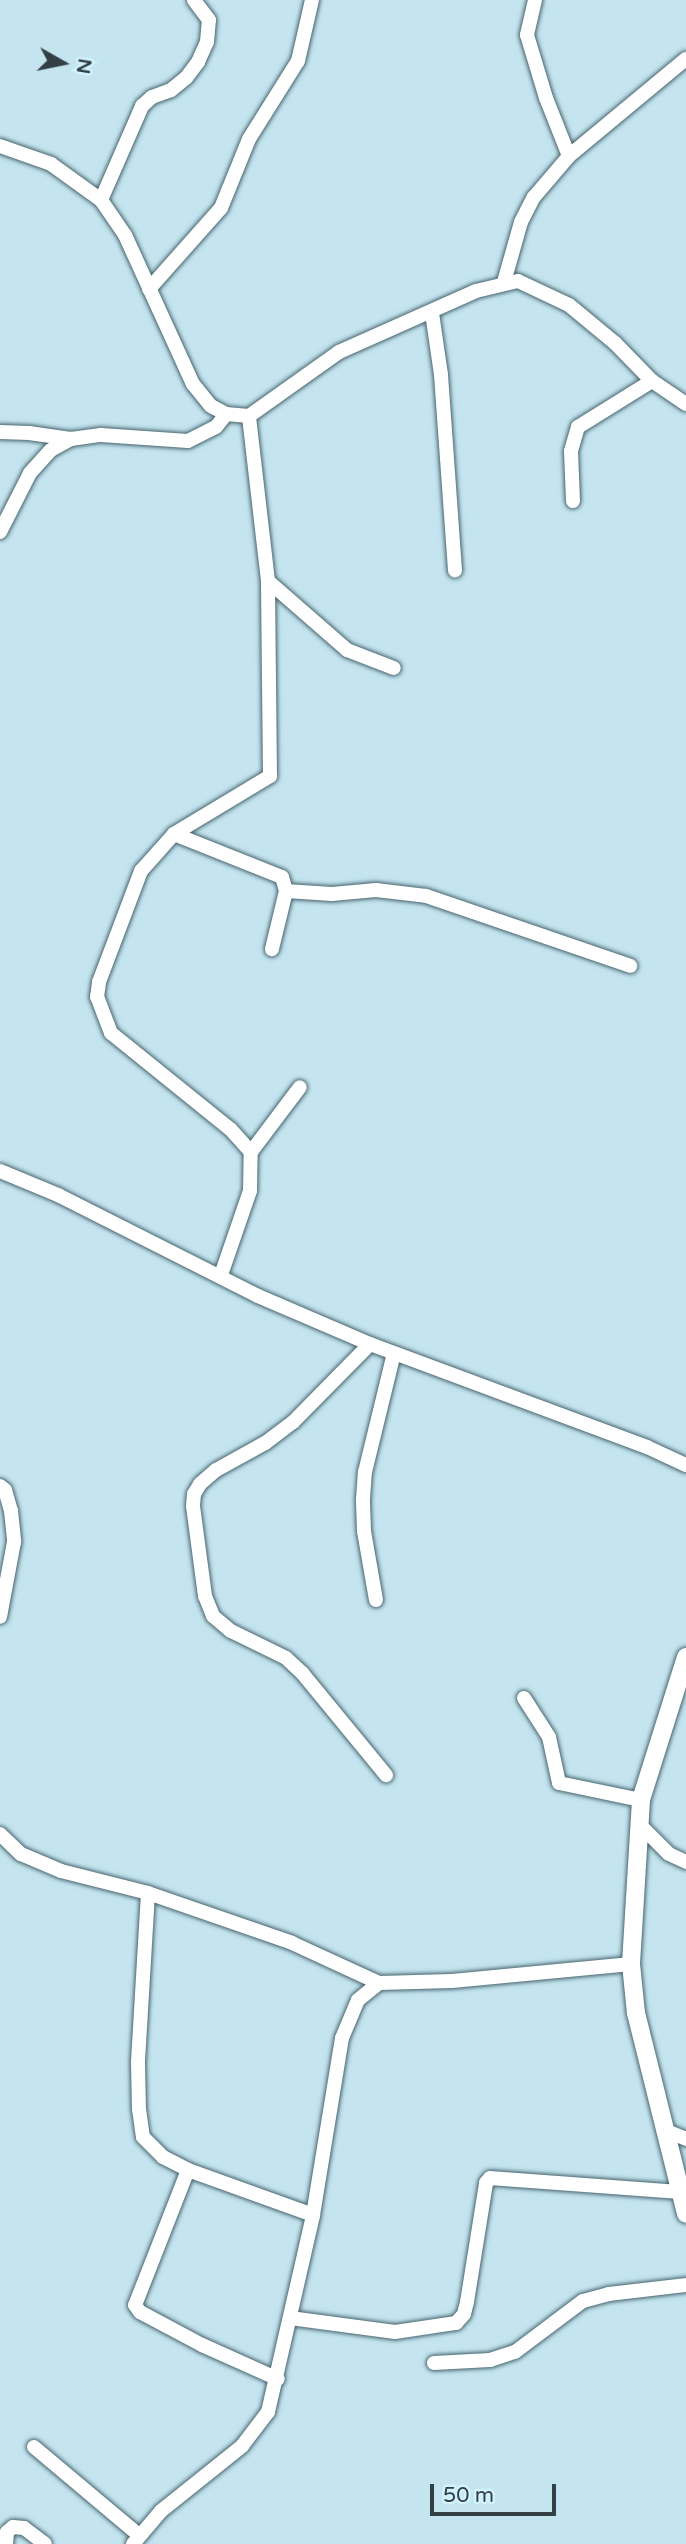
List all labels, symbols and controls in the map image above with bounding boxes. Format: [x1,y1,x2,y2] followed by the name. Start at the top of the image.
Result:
[28,28,98,98] north arrow
[72,57,96,76] text: N
[434,2470,560,2514] scale bar
[443,2483,494,2508] text: 50 m

